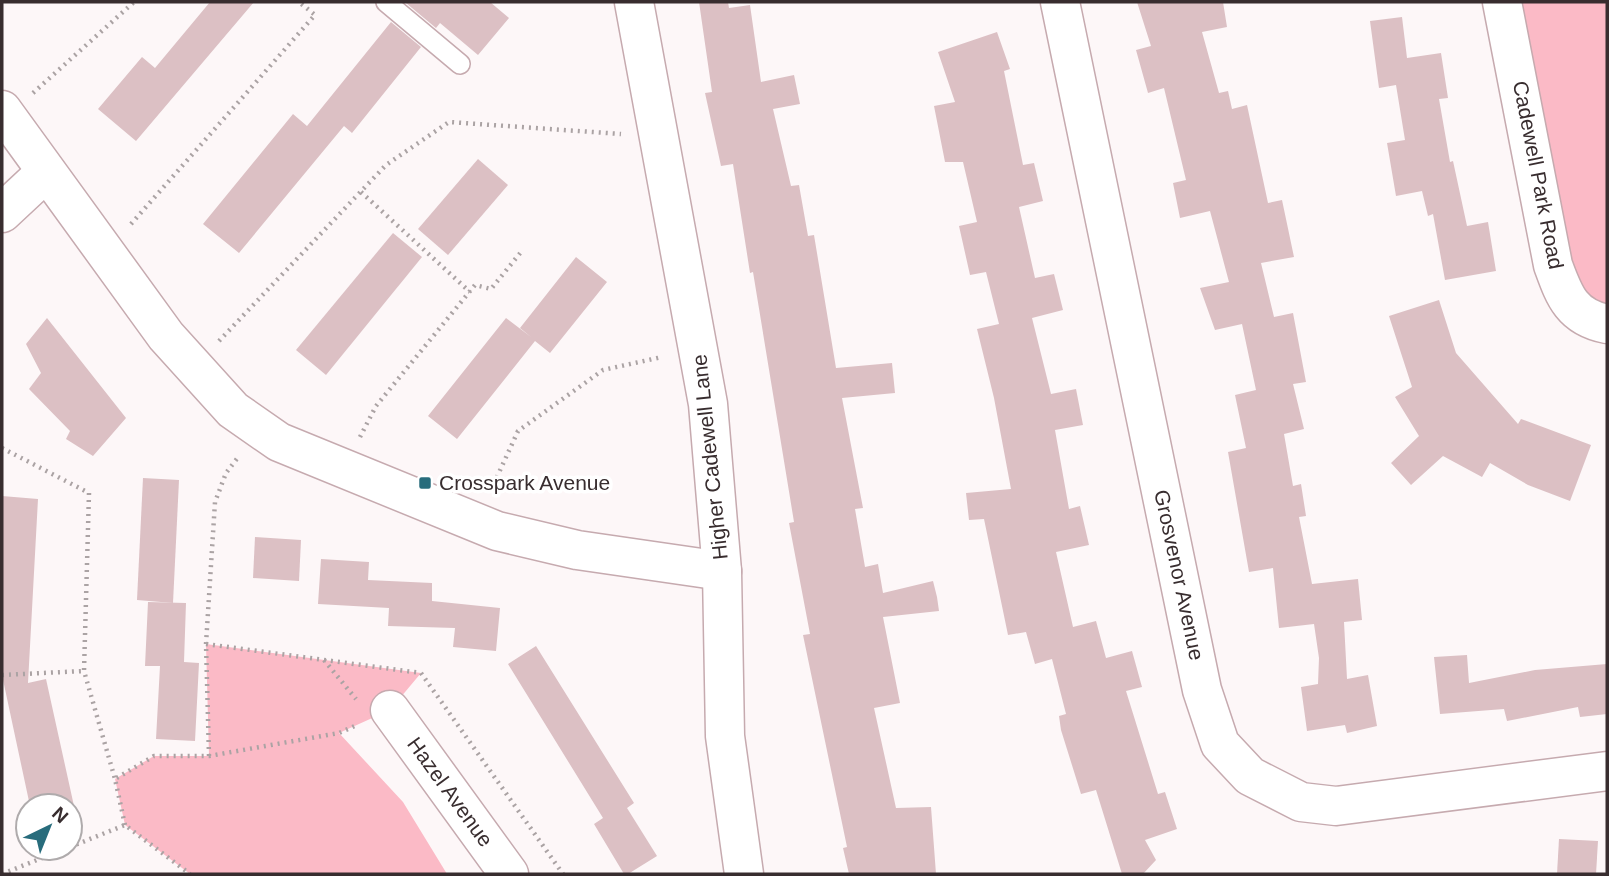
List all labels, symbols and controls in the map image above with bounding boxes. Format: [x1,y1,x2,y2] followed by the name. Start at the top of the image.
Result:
[1509,79,1568,271] street label: Cadewell Park Road
[687,353,732,561] street label: Higher Cadewell Lane
[439,471,610,494] place label: Crosspark Avenue
[417,475,433,491] marker: Crosspark Avenue
[1150,488,1209,662] street label: Grosvenor Avenue
[403,733,498,851] street label: Hazel Avenue
[14,792,84,862] north arrow
[48,803,72,827] text: N

